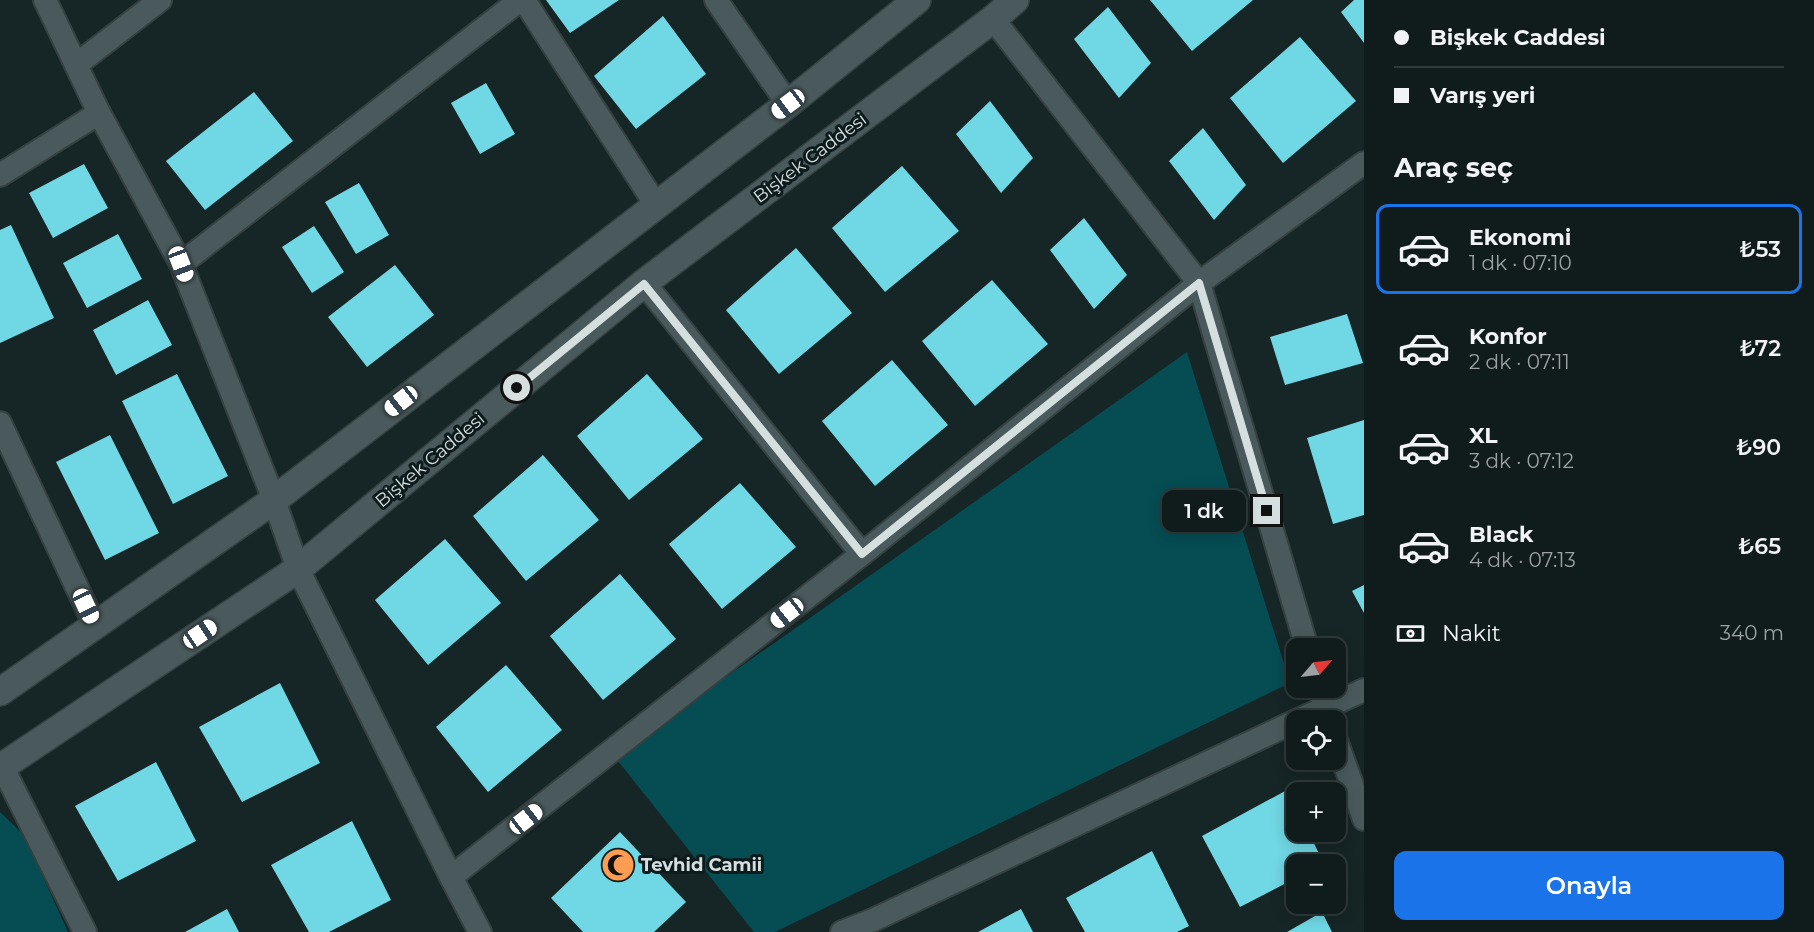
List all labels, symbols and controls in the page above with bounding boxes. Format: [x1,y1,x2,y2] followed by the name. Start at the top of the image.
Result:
[1430,24,1606,51] text: Bişkek Caddesi
[1430,82,1535,109] text: Varış yeri
[768,86,808,122] car
[749,108,871,208] street label: Bişkek Caddesi
[1394,151,1513,184] text: Araç seç
[1397,222,1451,276] icon: car
[1469,224,1571,251] text: Ekonomi
[1739,236,1781,263] text: ₺53
[166,244,196,284] car
[1469,251,1572,275] text: 1 dk · 07:10
[1397,321,1451,375] icon: car
[1469,323,1547,350] text: Konfor
[1740,335,1781,362] text: ₺72
[1469,350,1570,374] text: 2 dk · 07:11
[503,374,530,401] route start
[381,383,421,419] car
[371,408,489,512] street label: Bişkek Caddesi
[1397,420,1451,474] icon: car
[1469,422,1498,449] text: XL
[1736,434,1781,461] text: ₺90
[1469,449,1574,473] text: 3 dk · 07:12
[1162,490,1246,532] callout: 1 dk
[1253,497,1280,524] route end
[1184,499,1224,523] text: 1 dk
[1397,519,1451,573] icon: car
[1469,521,1533,548] text: Black
[1738,533,1781,560] text: ₺65
[1469,548,1576,572] text: 4 dk · 07:13
[70,586,102,626] car
[767,595,807,631] car
[180,616,220,652] car
[1394,617,1427,650] icon: cash
[1442,620,1501,647] text: Nakit
[1720,621,1784,645] text: 340 m
[1286,638,1346,698] north arrow
[1286,638,1346,914] map controls
[1286,710,1346,770] button: locate
[1286,782,1346,842] button: +
[506,801,546,837] car
[600,847,636,883] mosque icon: Tevhid Camii
[1394,851,1784,920] button: Onayla
[641,854,762,876] place label: Tevhid Camii
[1286,854,1346,914] button: −

